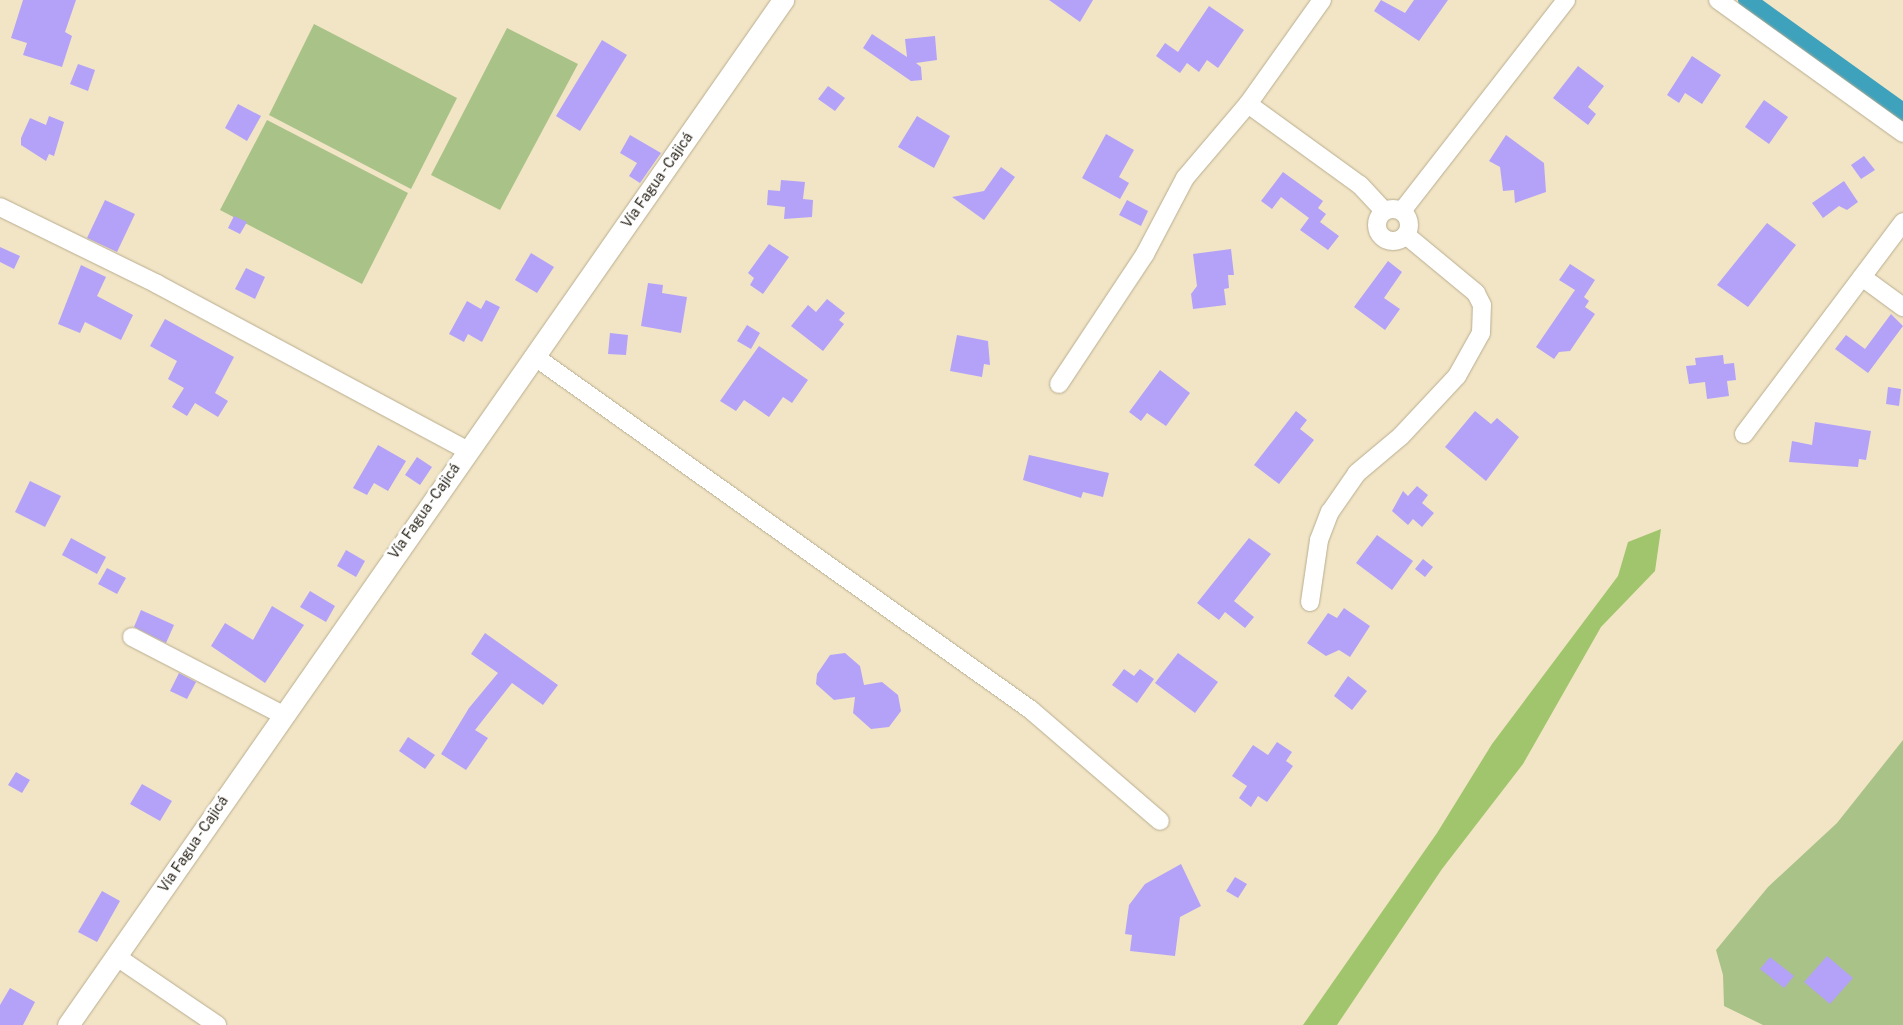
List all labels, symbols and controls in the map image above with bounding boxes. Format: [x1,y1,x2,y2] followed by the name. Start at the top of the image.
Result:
[617,128,697,232] street label: Vía Fagua - Cajicá
[384,459,464,563] street label: Vía Fagua - Cajicá
[154,791,232,897] street label: Vía Fagua - Cajicá

